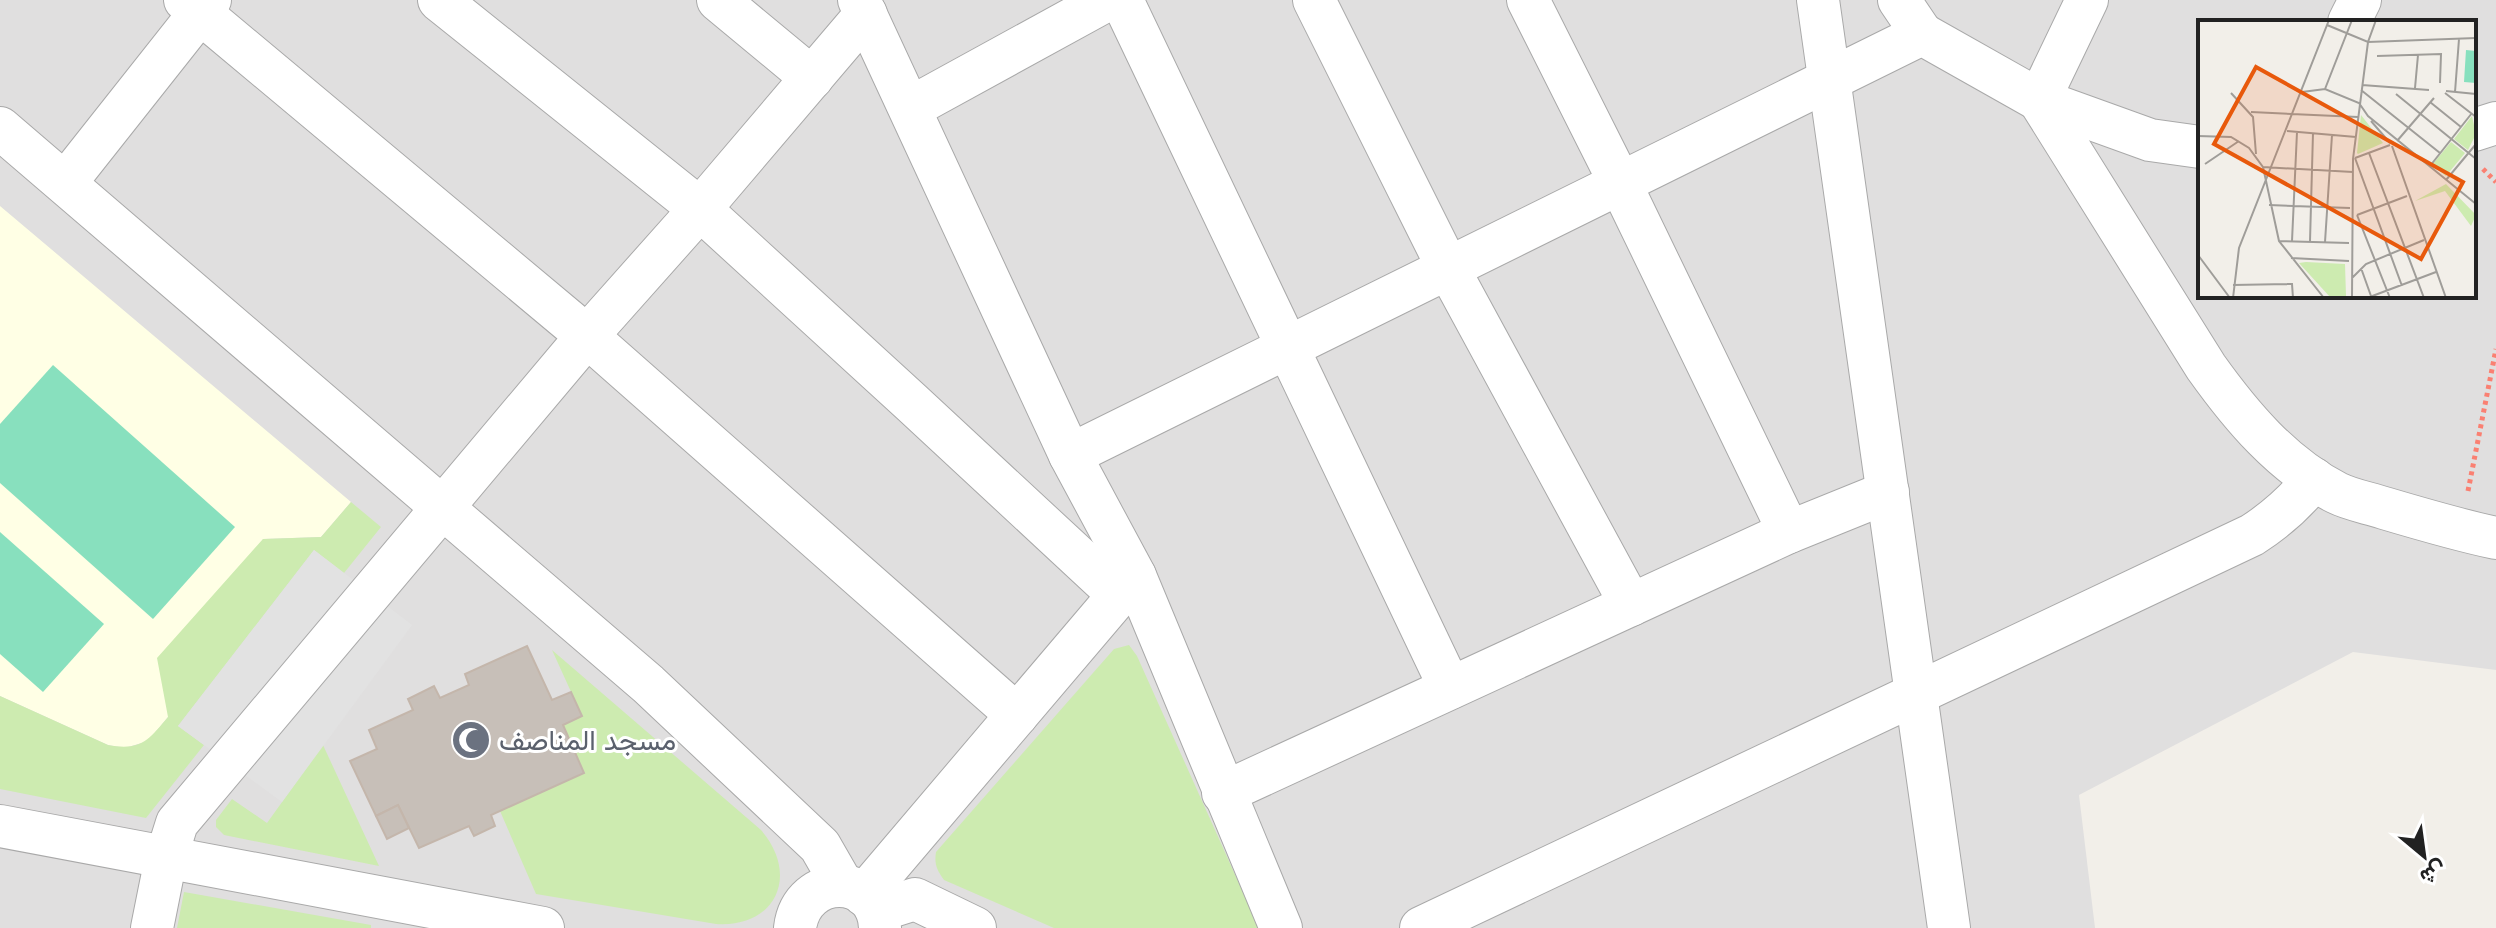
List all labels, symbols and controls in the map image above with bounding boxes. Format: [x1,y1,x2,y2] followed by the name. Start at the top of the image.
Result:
[2198,20,2476,298] inset map
[450,719,492,761] mosque icon: مسجد المناصف
[499,723,676,757] place label: مسجد المناصف
[2384,816,2464,896] north arrow
[2415,855,2452,891] text: ش

